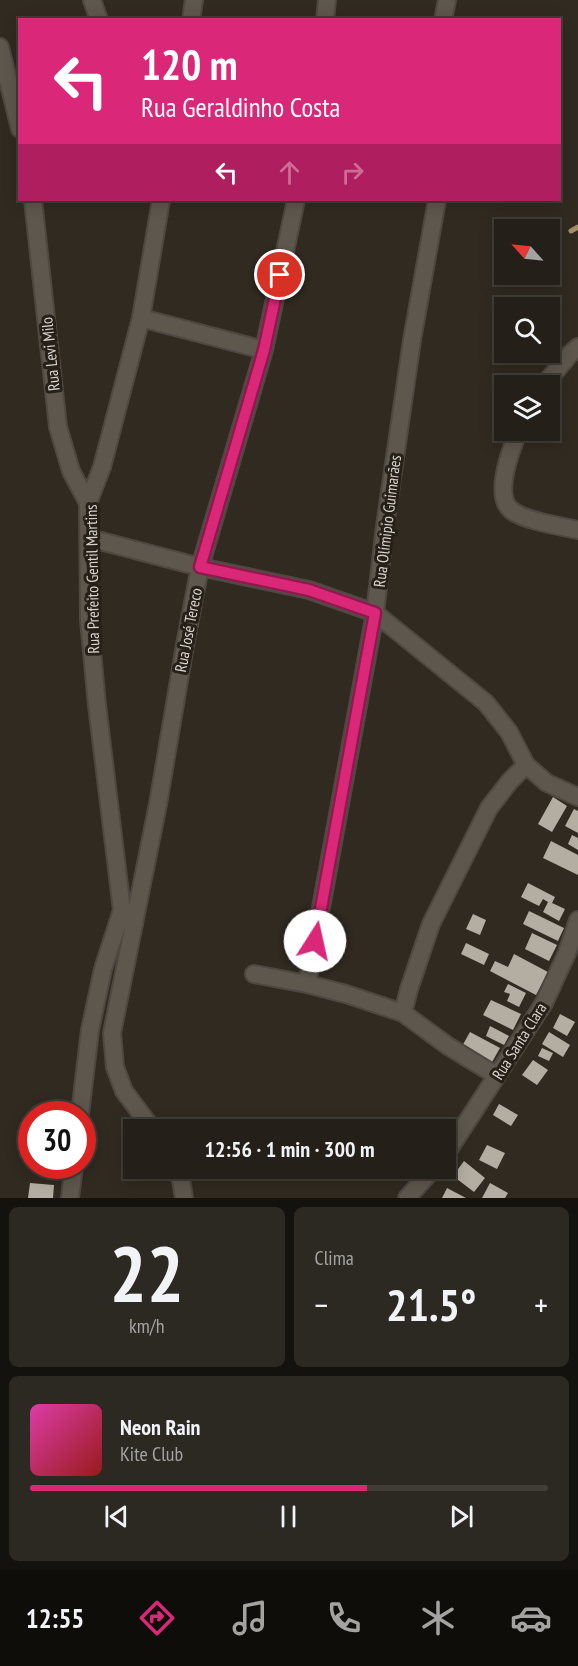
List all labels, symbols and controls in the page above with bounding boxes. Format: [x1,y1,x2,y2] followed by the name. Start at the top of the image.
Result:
[141,37,238,92] text: 120 m
[42,42,120,120] icon: left
[141,90,340,124] text: Rua Geraldinho Costa
[210,156,243,189] icon: left
[273,156,306,189] icon: ahead
[336,156,369,189] icon: right
[494,219,560,285] north arrow
[494,219,560,441] map controls
[254,249,305,300] pin
[263,258,296,291] icon: arrive
[494,297,560,363] button: search
[36,316,64,392] street label: Rua Levi Milo
[494,375,560,441] button: layers
[369,454,405,588] street label: Rua Olímipio Guimarães
[81,504,103,654] street label: Rua Prefeito Gentil Martins
[170,586,206,674] street label: Rua José Tereco
[283,909,347,973] position arrow
[487,999,551,1083] street label: Rua Santa Clara
[18,1101,96,1179] speed limit sign: 30
[204,1135,375,1163] text: 12:56 · 1 min · 300 m
[109,1223,184,1324] text: 22
[315,1245,354,1271] text: Clima
[386,1275,476,1333] text: 21.5°
[315,1283,328,1326] text: −
[534,1283,548,1326] text: +
[129,1313,164,1339] text: km/h
[120,1413,200,1441] text: Neon Rain
[120,1441,183,1467] text: Kite Club
[100,1500,133,1533] icon: previous
[272,1500,305,1533] icon: pause
[445,1500,478,1533] icon: next
[136,1597,178,1639] icon: directions
[229,1597,271,1639] icon: music
[323,1597,365,1639] icon: phone
[417,1597,459,1639] icon: climate
[510,1597,552,1639] icon: car
[26,1601,84,1635] text: 12:55

